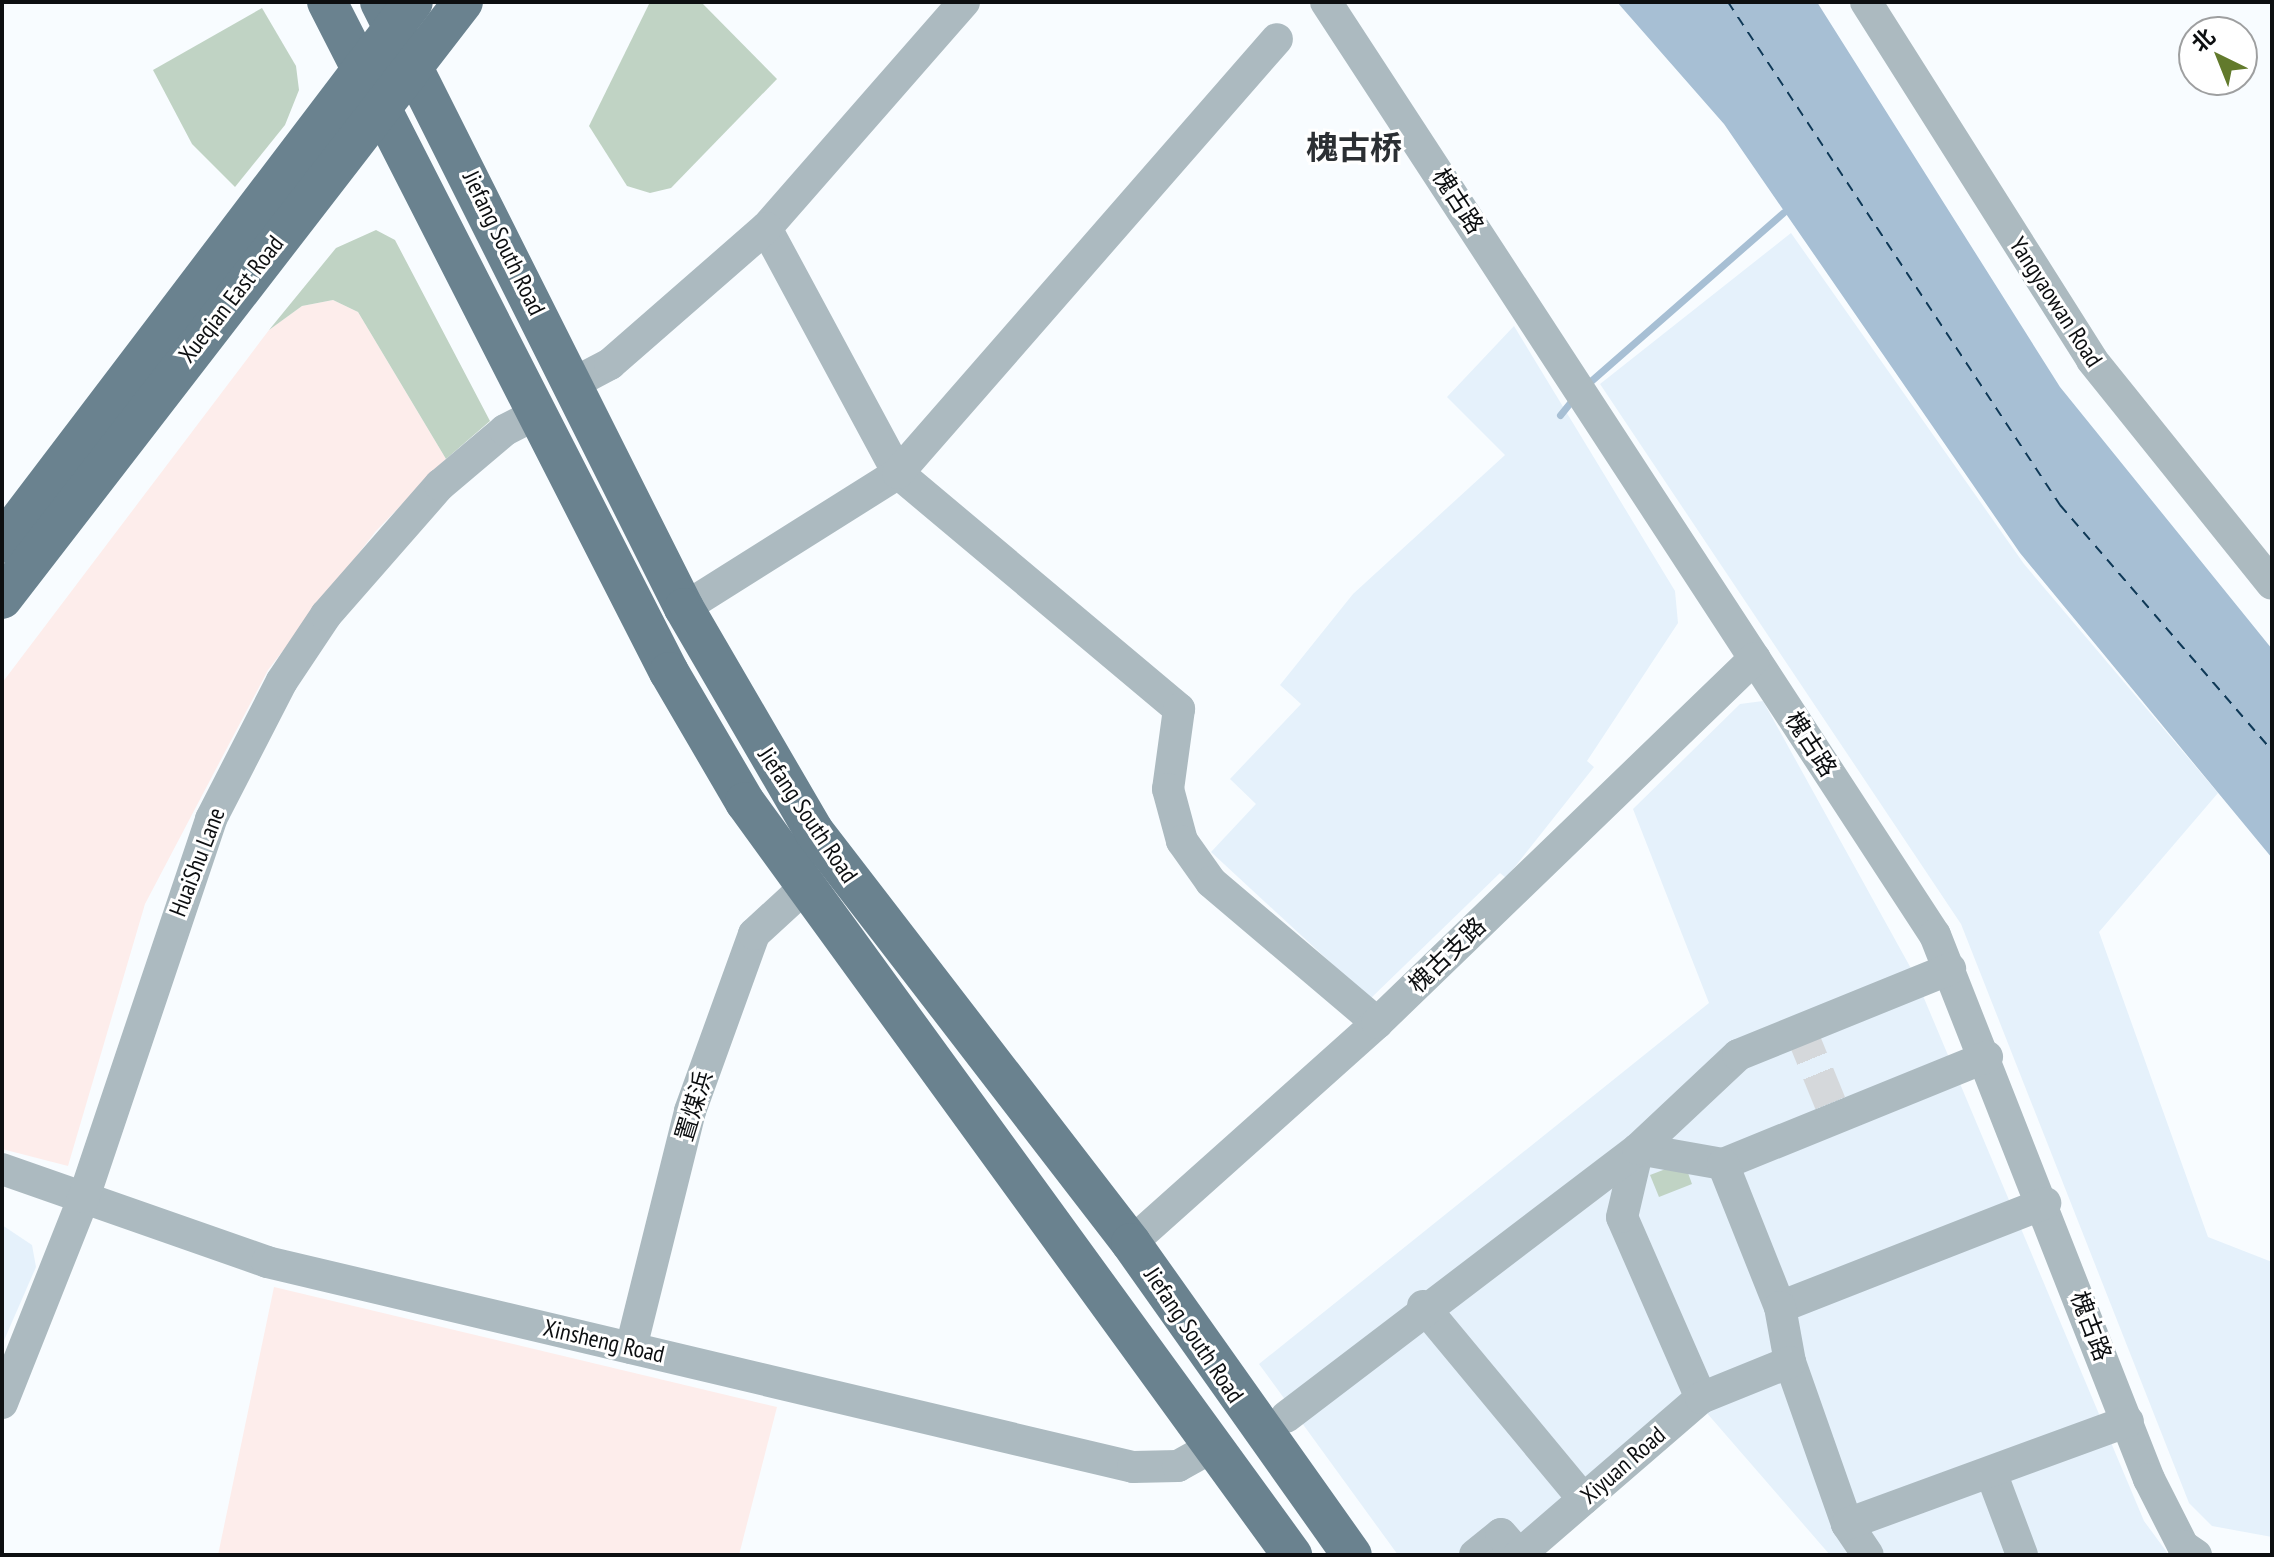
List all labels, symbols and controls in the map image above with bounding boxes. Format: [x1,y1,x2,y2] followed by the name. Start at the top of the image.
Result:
[2178,16,2258,96] north arrow
[2185,22,2221,58] text: 北
[1306,128,1402,166] district label: 槐古桥
[1426,163,1490,239] street label: 槐古路
[457,166,551,320] street label: Jiefang South Road
[173,230,289,368] street label: Xueqian East Road
[2003,232,2109,372] street label: Yangyaowan Road
[1779,706,1843,782] street label: 槐古路
[752,742,864,888] street label: Jiefang South Road
[163,804,231,920] street label: HuaiShu Lane
[1402,911,1492,999] street label: 槐古支路
[670,1067,718,1145] street label: 置煤浜
[1138,1262,1250,1408] street label: Jiefang South Road
[2065,1287,2117,1365] street label: 槐古路
[541,1313,667,1369] street label: Xinsheng Road
[1575,1420,1671,1510] street label: Xiyuan Road

